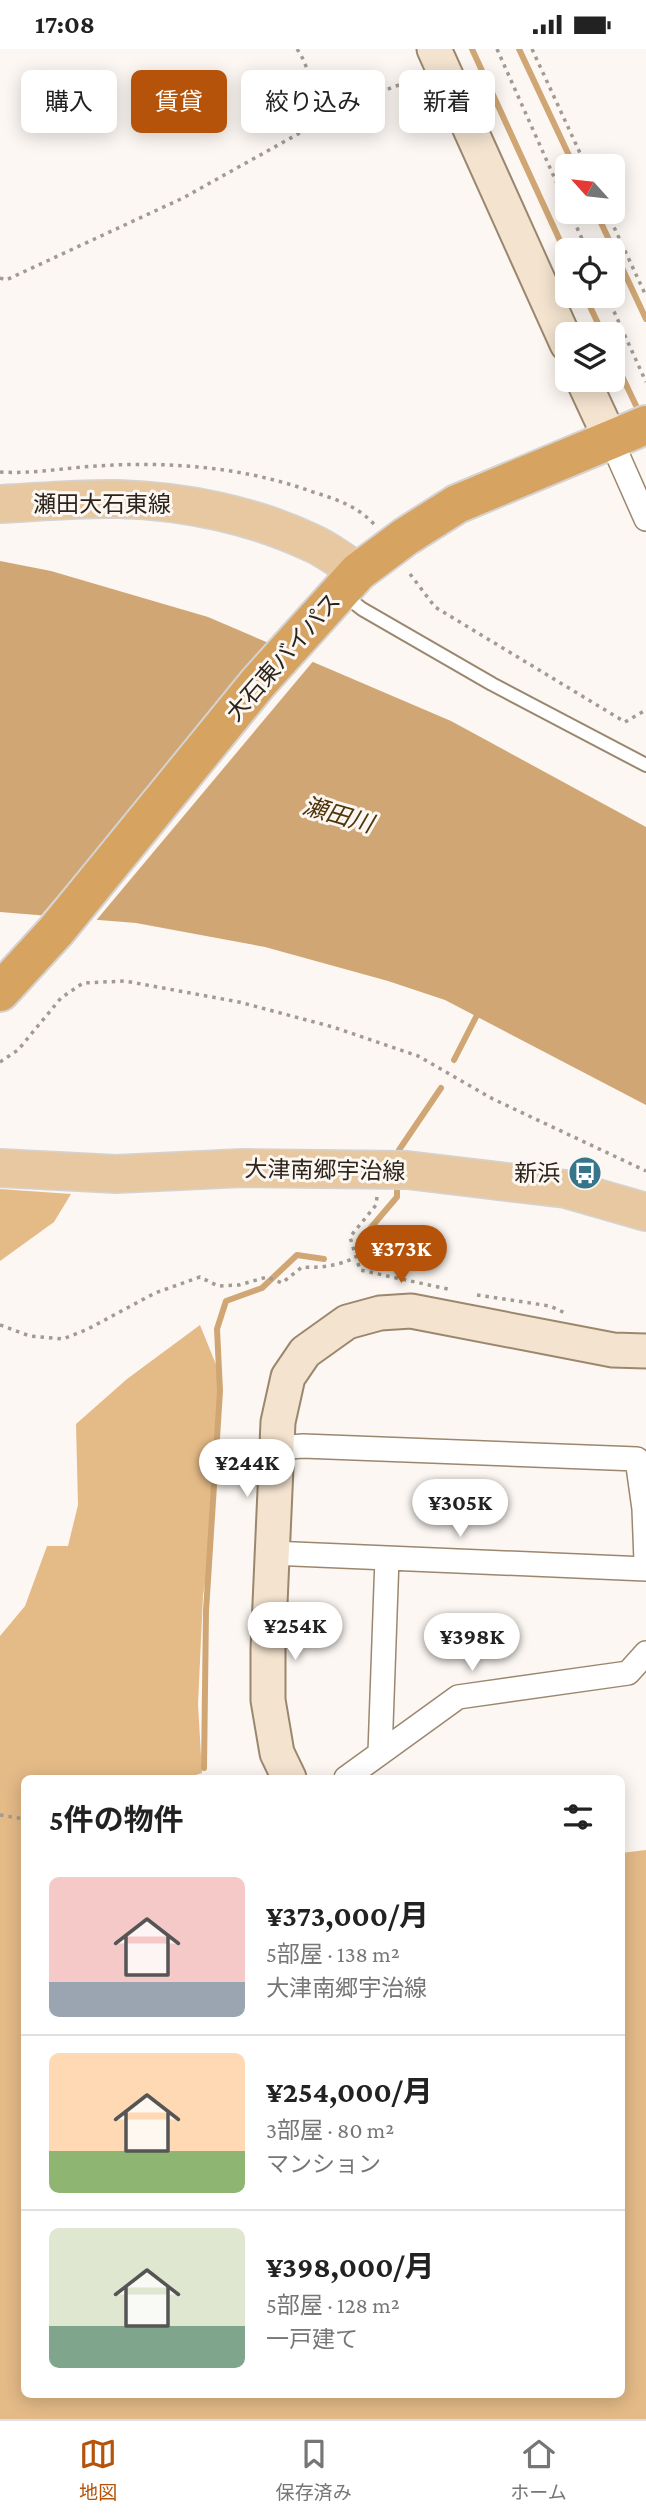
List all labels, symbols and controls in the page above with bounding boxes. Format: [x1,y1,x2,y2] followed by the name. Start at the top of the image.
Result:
[35,10,95,39] text: 17:08
[21,70,117,133] chip: 購入
[131,70,227,133] chip: 賃貸
[241,70,385,133] chip: 絞り込み
[399,70,495,133] chip: 新着
[555,154,625,224] north arrow
[555,154,625,392] map controls
[555,238,625,308] button: locate
[555,322,625,392] button: layers
[33,491,171,517] street label: 瀬田大石東線
[221,588,345,726] street label: 大石東バイパス
[300,792,379,838] water label: 瀬田川
[566,1154,604,1192] bus stop icon: 新浜
[244,1156,406,1184] street label: 大津南郷宇治線
[514,1160,560,1186] place label: 新浜
[352,1225,450,1285] pin: ¥373K
[371,1235,431,1261] text: ¥373K
[198,1439,296,1499] pin: ¥244K
[215,1449,279,1475] text: ¥244K
[411,1479,509,1539] pin: ¥305K
[428,1489,492,1515] text: ¥305K
[246,1603,344,1662] pin: ¥254K
[264,1612,326,1638] text: ¥254K
[423,1613,521,1673] pin: ¥398K
[440,1623,504,1649] text: ¥398K
[559,1798,597,1836] icon: filters
[49,1803,184,1836] text: 5件の物件
[266,1899,429,1932] text: ¥373,000/月
[105,1905,189,1989] icon: home
[266,1941,400,1967] text: 5部屋 · 138 m²
[266,1975,427,2001] text: 大津南郷宇治線
[266,2075,433,2108] text: ¥254,000/月
[105,2081,189,2165] icon: home
[266,2117,394,2143] text: 3部屋 · 80 m²
[266,2151,381,2177] text: マンション
[266,2250,434,2283] text: ¥398,000/月
[105,2256,189,2340] icon: home
[266,2292,400,2318] text: 5部屋 · 128 m²
[266,2326,358,2352] text: 一戸建て
[79,2435,117,2504] tab: 地図
[276,2435,352,2504] tab: 保存済み
[510,2435,567,2504] tab: ホーム

